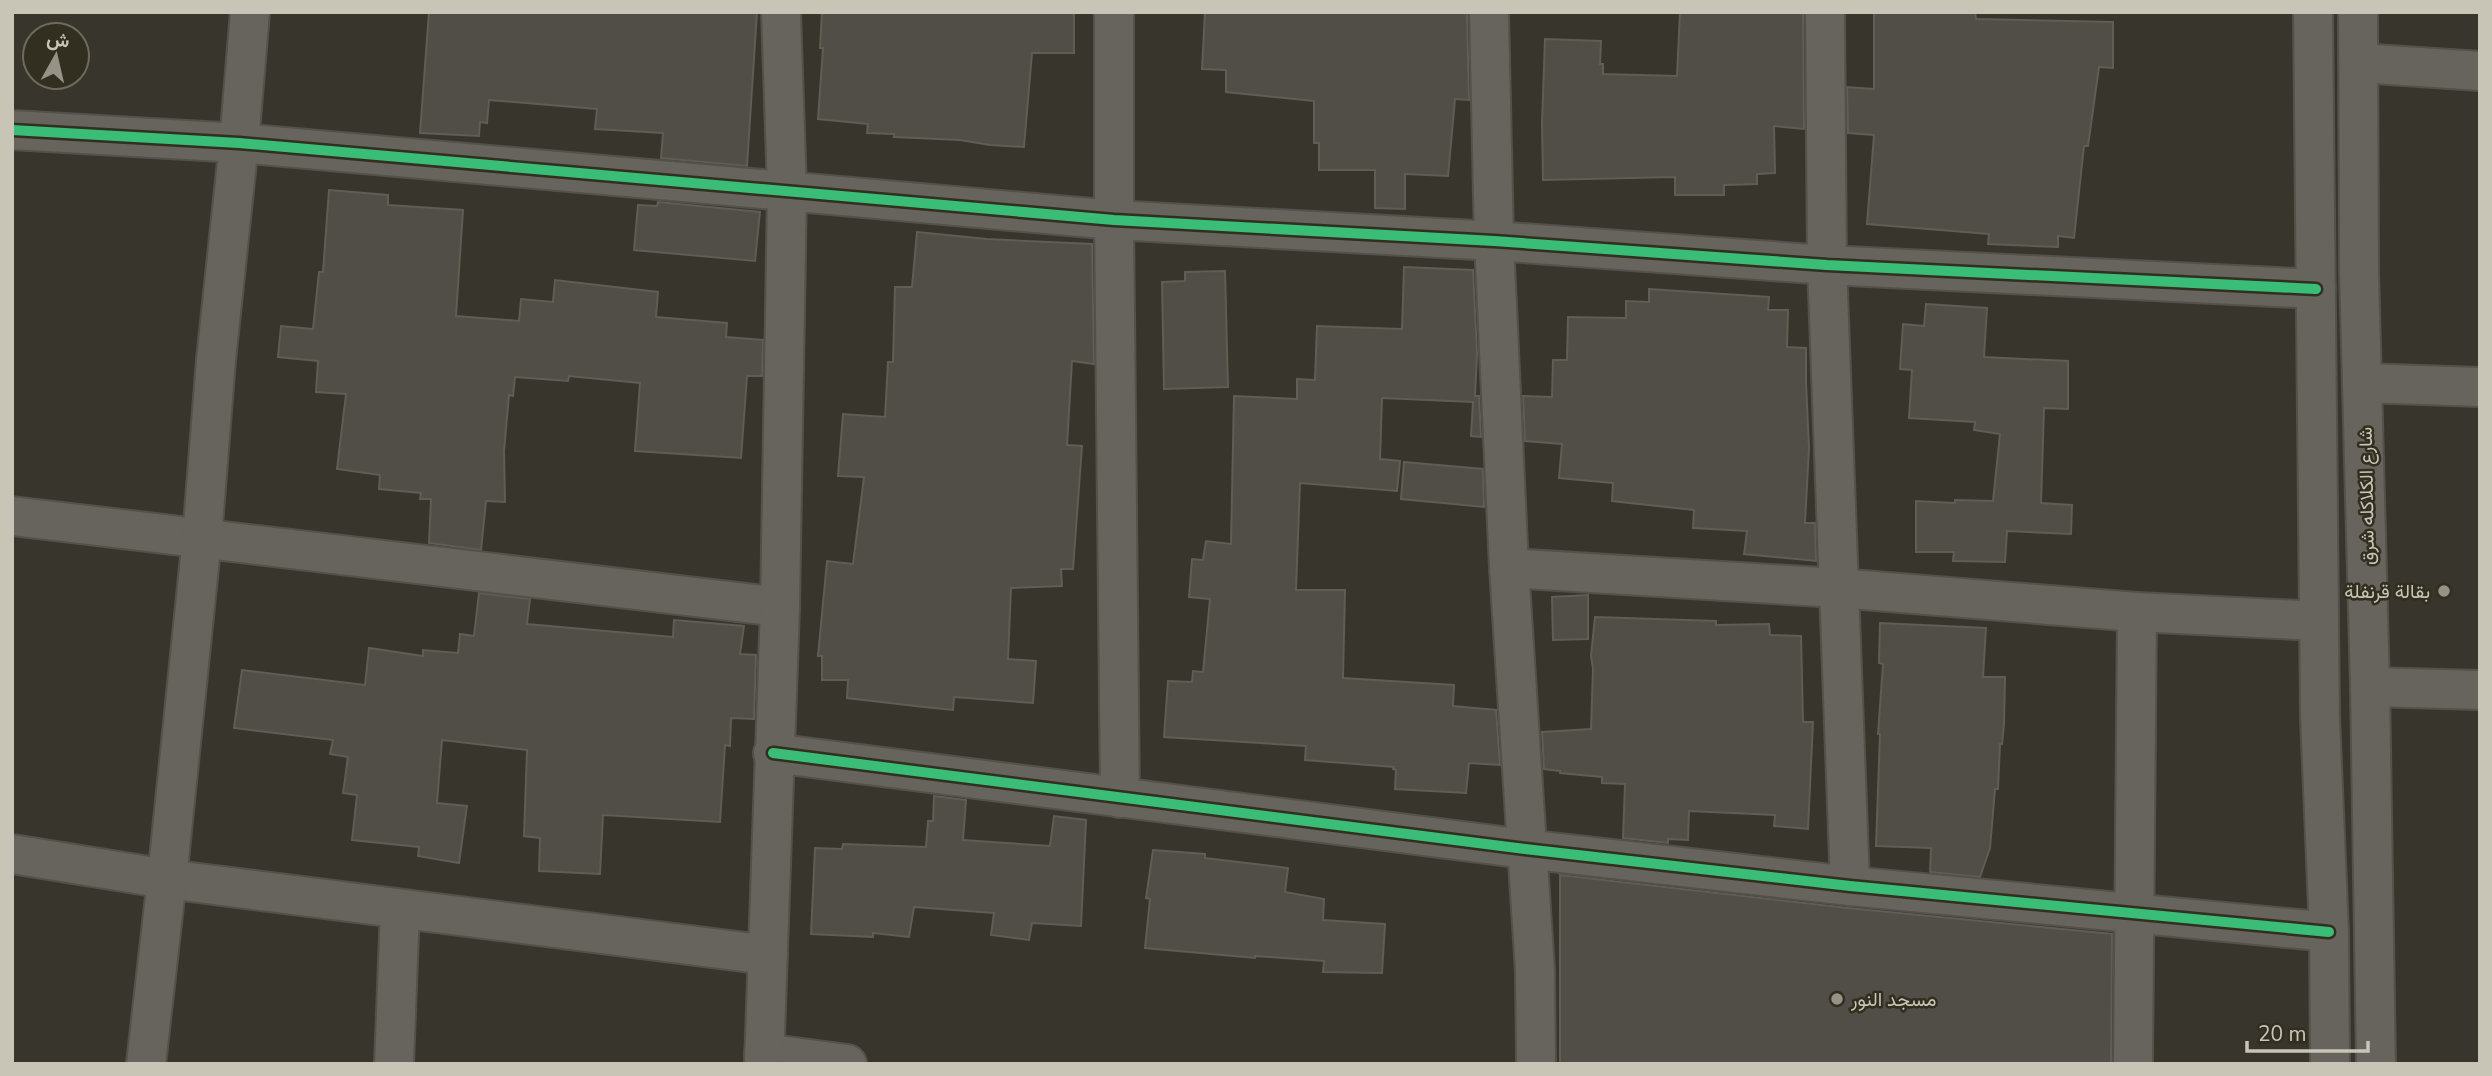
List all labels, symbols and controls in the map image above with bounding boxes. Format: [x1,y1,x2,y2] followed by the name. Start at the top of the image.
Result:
[21,21,91,91] north arrow
[45,26,72,55] text: ش
[2353,427,2381,565] street label: شارع الكلاكله شرق
[2344,579,2430,605] place label: بقالة قرنفلة
[2436,583,2452,599] marker: بقالة قرنفلة
[1850,987,1936,1013] place label: مسجد النور
[1829,991,1845,1007] marker: مسجد النور
[2247,1010,2368,1054] scale bar
[2258,1020,2307,1048] text: 20 m

